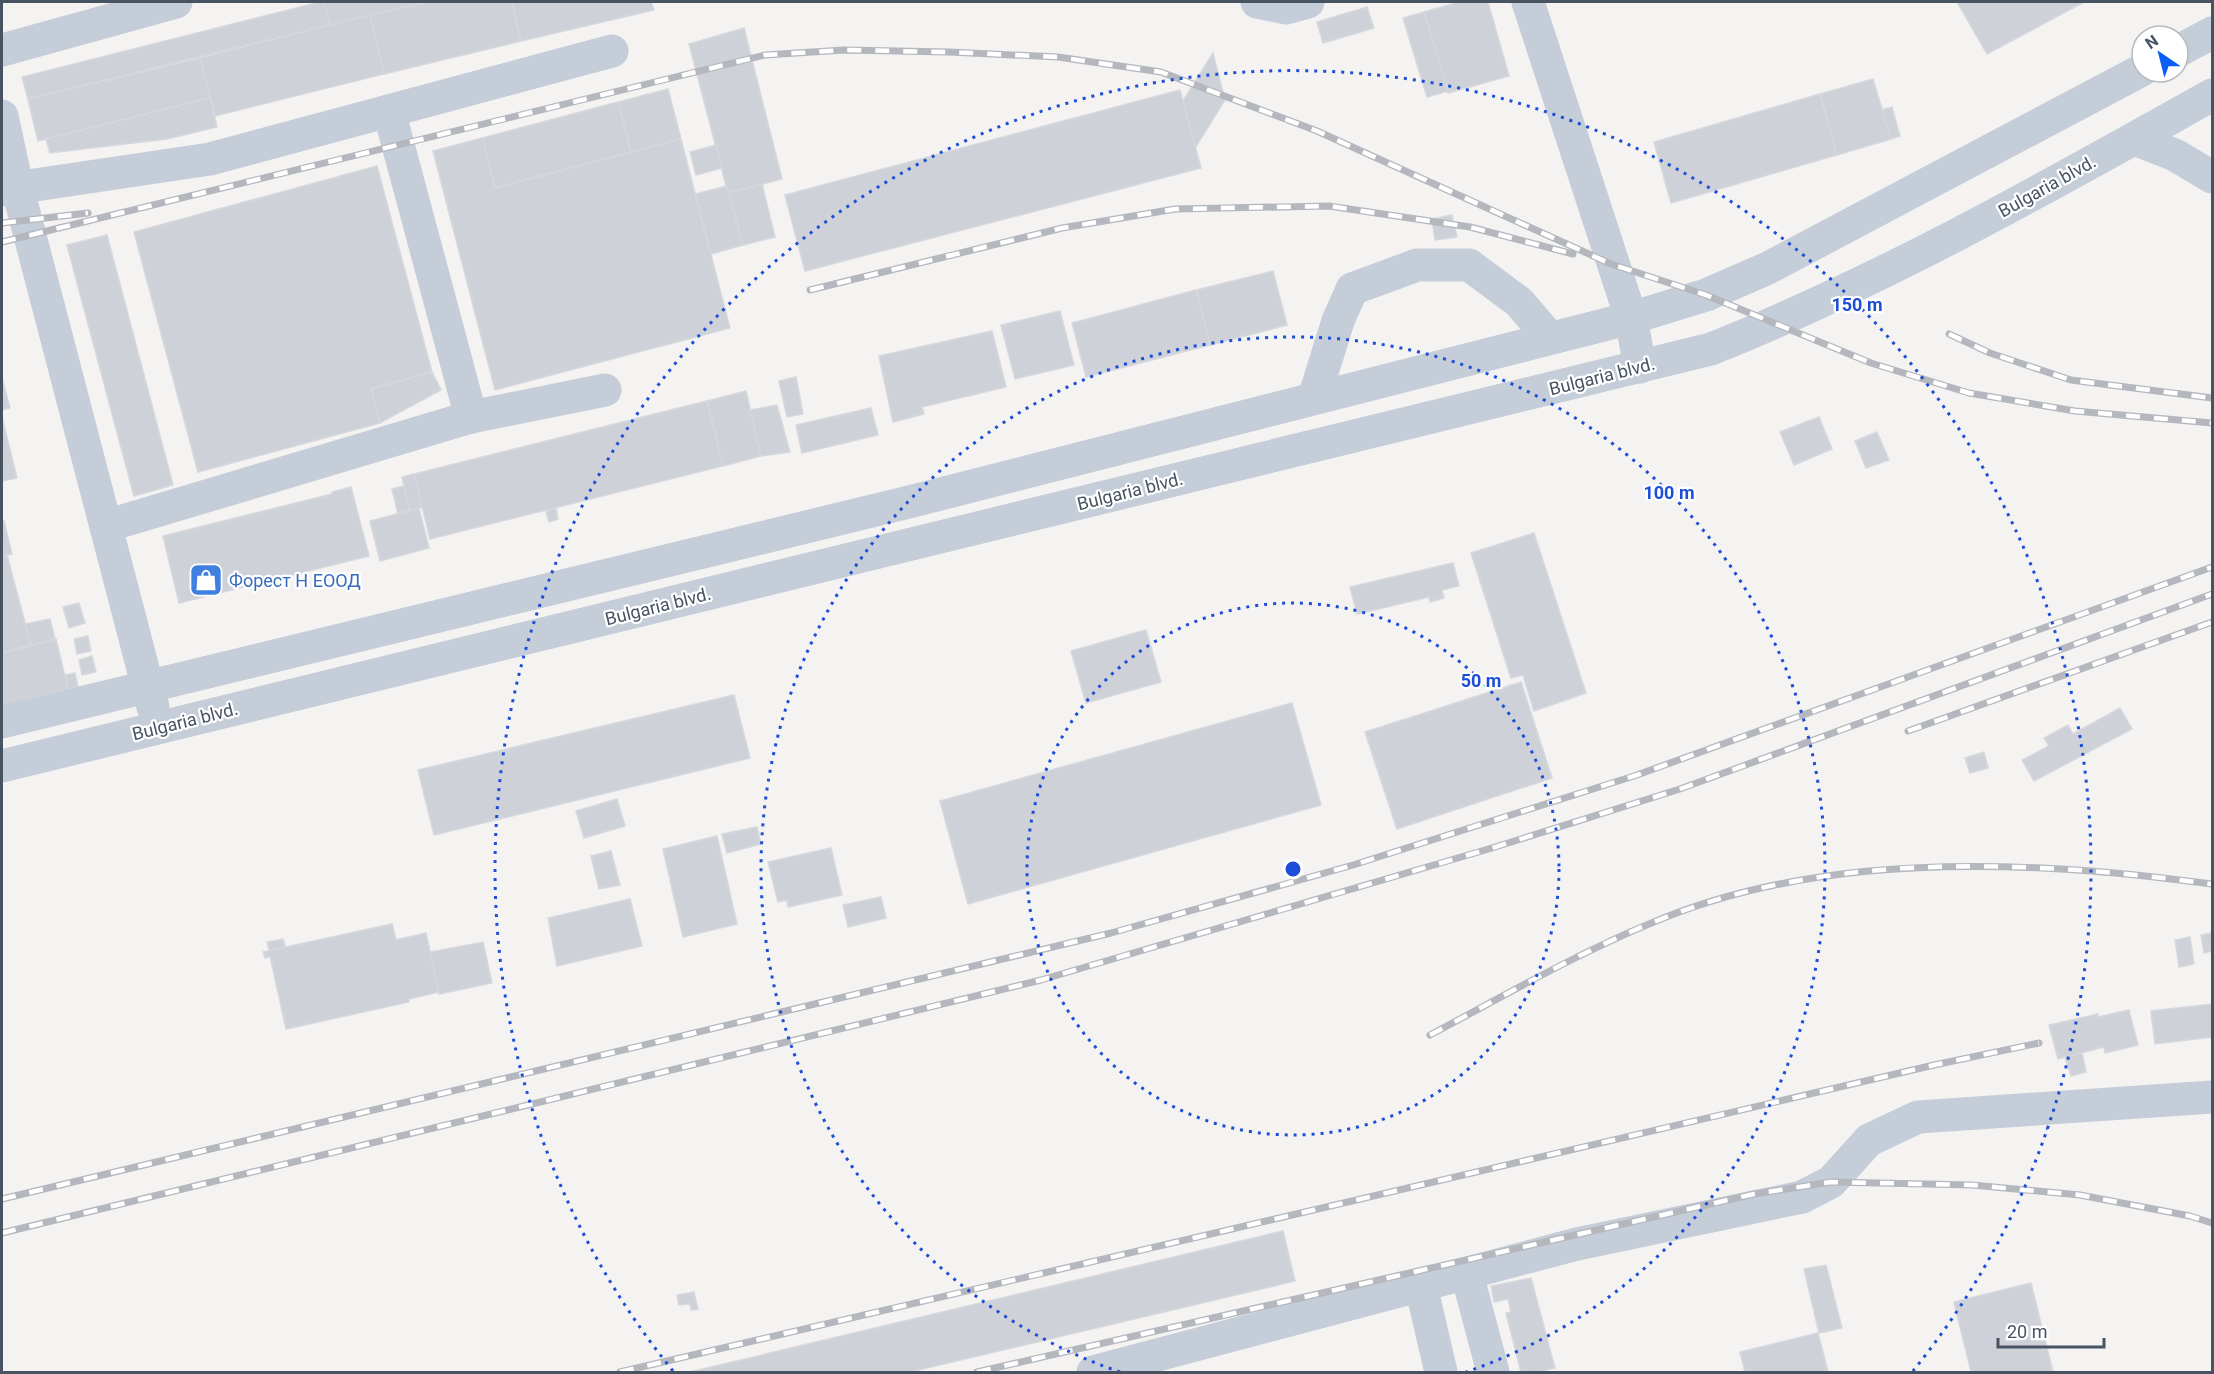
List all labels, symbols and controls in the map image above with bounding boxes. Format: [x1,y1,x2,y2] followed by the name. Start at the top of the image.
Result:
[2130,24,2190,84] north arrow
[2142,31,2162,53] text: N
[1995,151,2099,221] street label: Bulgaria blvd.
[1831,294,1883,315] text: 150 m
[1547,353,1657,399] street label: Bulgaria blvd.
[1075,468,1185,514] street label: Bulgaria blvd.
[1643,482,1695,503] text: 100 m
[188,562,224,598] shop icon: Форест Н ЕООД
[229,570,361,591] place label: Форест Н ЕООД
[603,583,713,629] street label: Bulgaria blvd.
[1461,670,1501,691] text: 50 m
[130,698,240,744] street label: Bulgaria blvd.
[1283,859,1303,879] centre of rings
[1998,1311,2104,1349] scale bar
[2007,1321,2047,1342] text: 20 m

